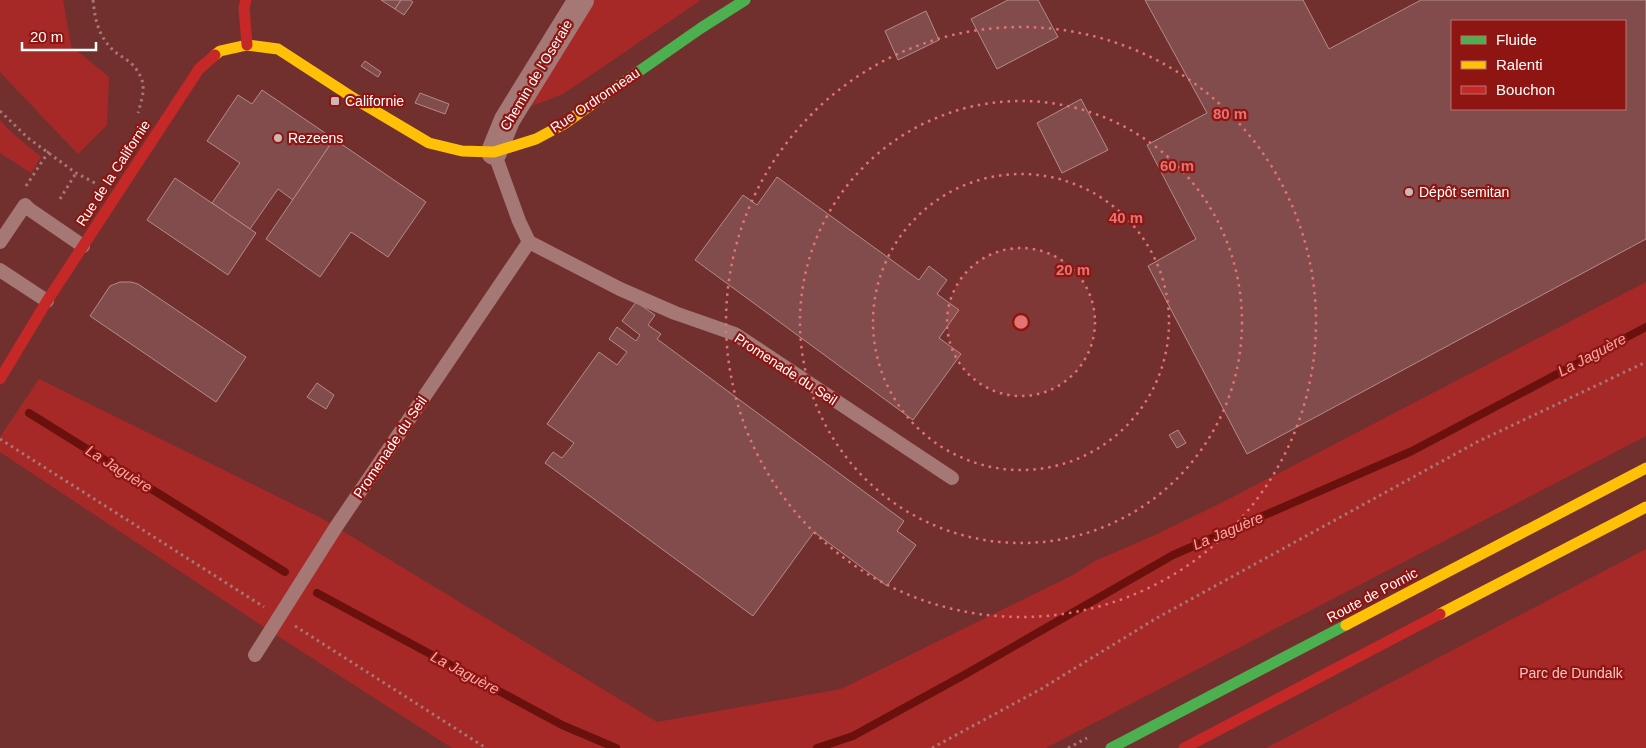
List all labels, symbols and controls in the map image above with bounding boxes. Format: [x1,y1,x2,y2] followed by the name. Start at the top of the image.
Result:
[497,17,576,133] street label: Chemin de l'Oseraie
[22,20,96,52] scale bar
[1451,20,1626,110] legend
[30,28,63,45] text: 20 m
[1496,31,1537,48] text: Fluide
[1496,56,1543,73] text: Ralenti
[547,64,643,136] street label: Rue Ordronneau
[1496,81,1555,98] text: Bouchon
[345,93,404,109] place label: Californie
[329,95,341,107] marker: Californie
[1213,105,1247,122] text: 80 m
[73,117,153,229] street label: Rue de la Californie
[288,130,343,146] place label: Rezeens
[272,132,284,144] marker: Rezeens
[1160,157,1194,174] text: 60 m
[1419,184,1509,200] place label: Dépôt semitan
[1403,186,1415,198] marker: Dépôt semitan
[1109,209,1143,226] text: 40 m
[1056,261,1090,278] text: 20 m
[1012,313,1030,331] centre of rings
[1555,329,1629,380] water label: La Jaguère
[732,330,840,408] street label: Promenade du Seil
[350,393,430,501] street label: Promenade du Seil
[83,441,156,496] water label: La Jaguère
[1190,508,1266,553] water label: La Jaguère
[1324,564,1420,626] street label: Route de Pornic
[428,647,502,698] water label: La Jaguère
[1519,665,1624,681] park label: Parc de Dundalk

